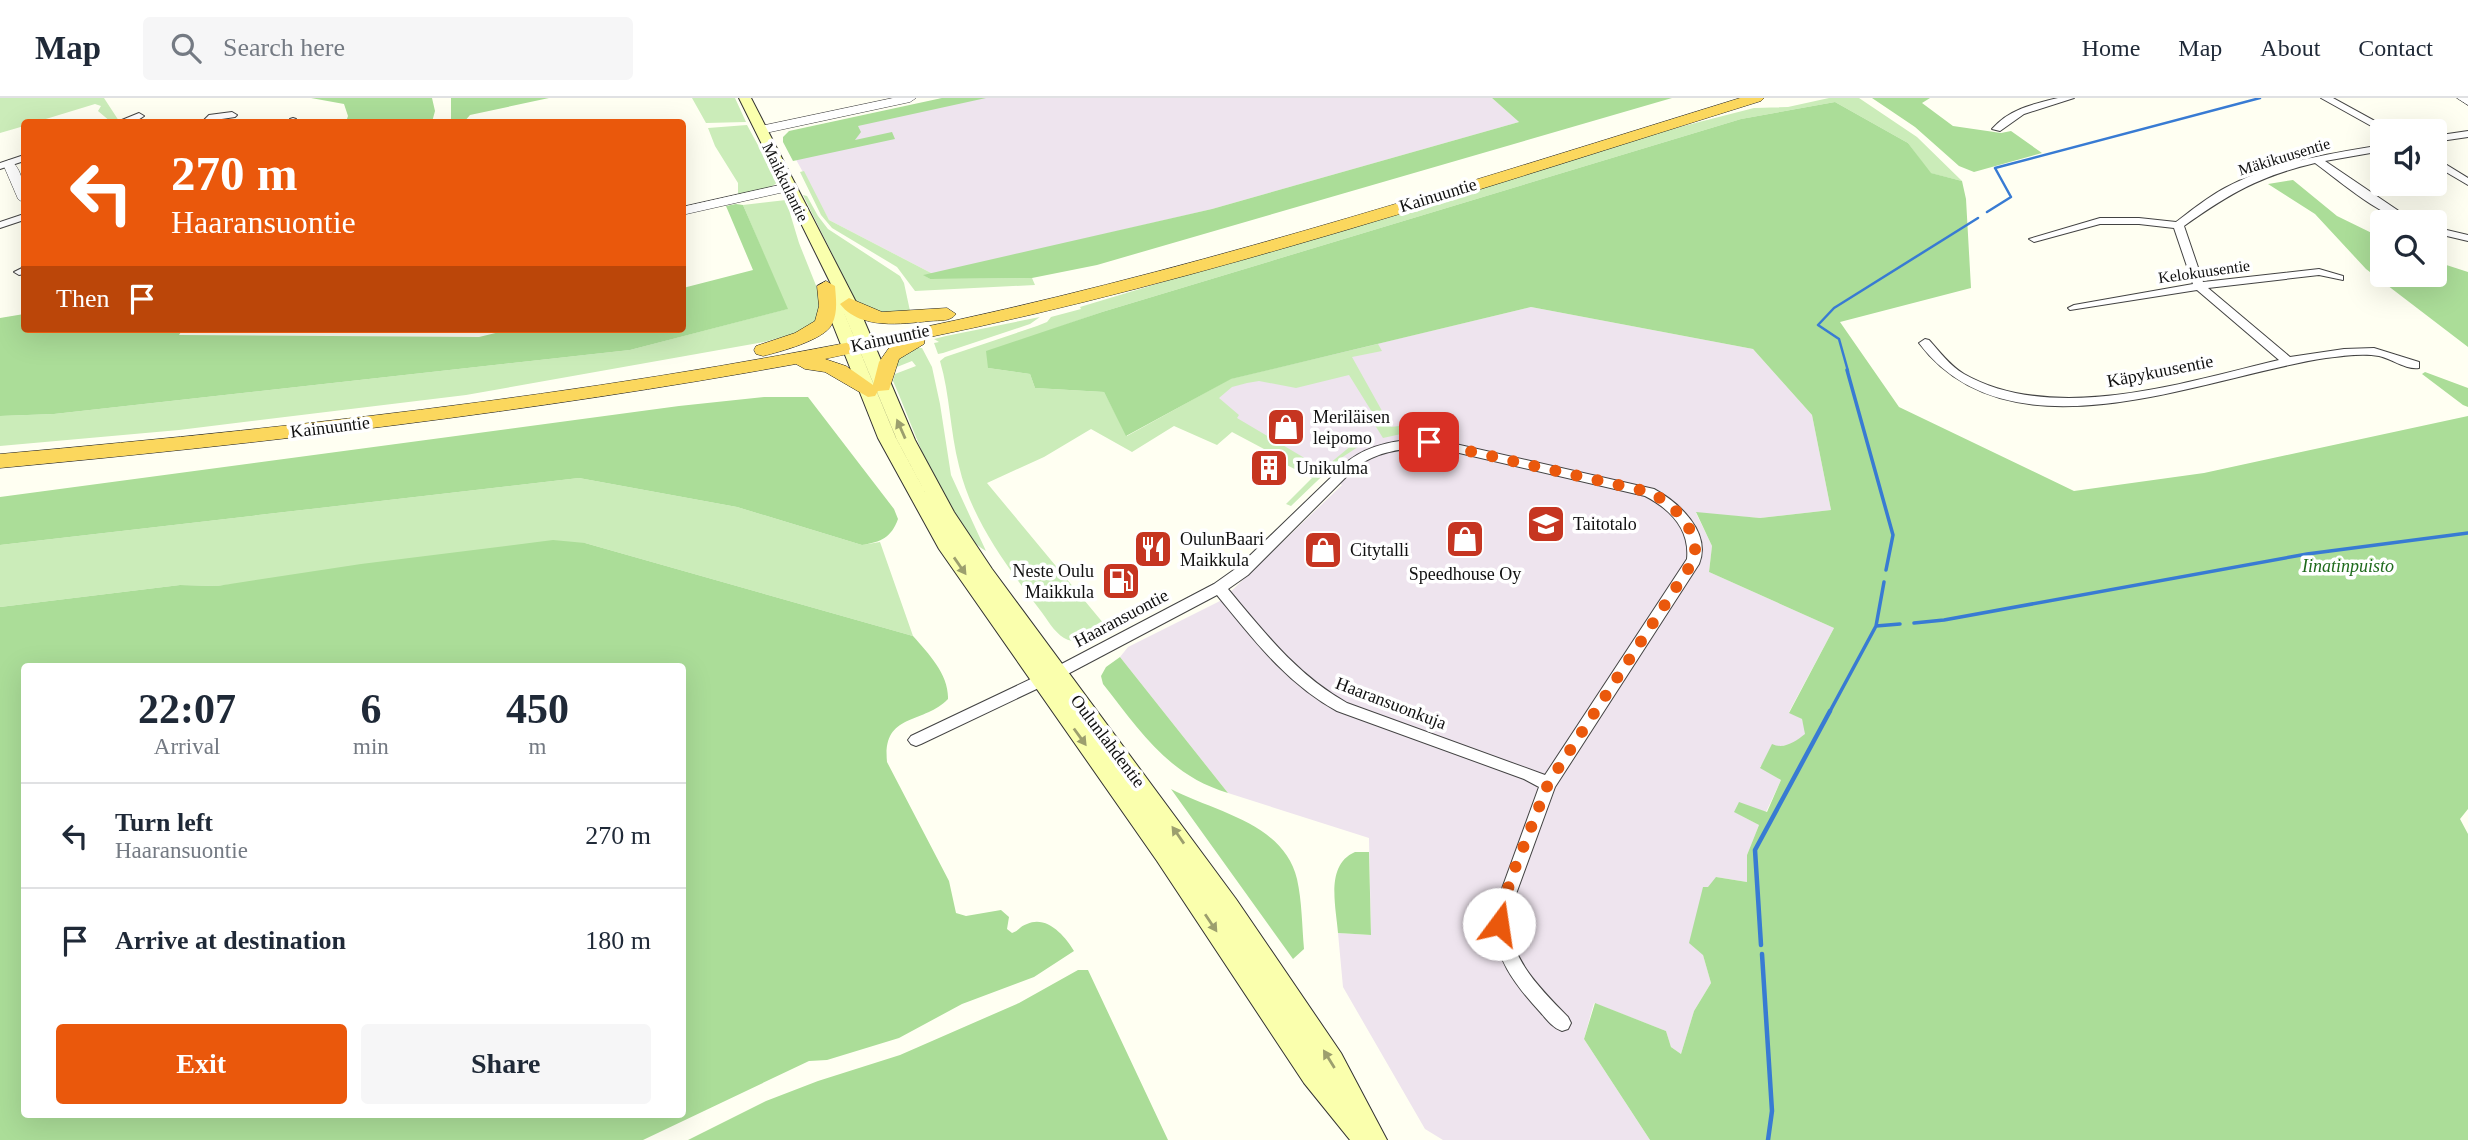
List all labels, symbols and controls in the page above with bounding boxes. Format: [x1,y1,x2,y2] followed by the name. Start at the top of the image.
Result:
[143,17,633,80] search box
[167,29,205,67] icon: search
[35,30,101,66] text: Map
[223,33,345,62] text: Search here
[2082,35,2140,61] text: Home
[2178,35,2222,61] text: Map
[2260,35,2320,61] text: About
[2358,35,2433,61] text: Contact
[2370,119,2447,287] map controls
[2370,119,2447,196] button: sound
[2236,134,2332,179] street label: Mäkikuusentie
[759,140,812,224] street label: Maikkulantie
[171,146,298,201] text: 270 m
[56,147,147,238] icon: left
[1397,174,1479,216] street label: Kainuuntie
[171,204,356,240] text: Haaransuontie
[2370,210,2447,287] button: search
[2157,257,2251,286] street label: Kelokuusentie
[123,280,161,318] icon: arrive
[56,284,109,313] text: Then
[849,320,931,356] street label: Kainuuntie
[2105,351,2215,391] street label: Käpykuusentie
[1265,406,1307,448] shop icon: Meriläisen leipomo
[1313,407,1390,448] place label: Meriläisen leipomo
[289,412,371,442] street label: Kainuuntie
[1399,412,1459,472] pin
[895,419,907,439] one-way arrow
[1410,423,1448,461] icon: arrive
[1248,447,1290,489] building icon: Unikulma
[1296,458,1368,478] place label: Unikulma
[1525,503,1567,545] school or university icon: Taitotalo
[1573,514,1637,534] place label: Taitotalo
[1444,518,1486,560] shop icon: Speedhouse Oy
[1132,528,1174,570] restaurant icon: OulunBaari Maikkula
[1180,529,1264,570] place label: OulunBaari Maikkula
[1302,529,1344,571] shop icon: Citytalli
[1350,540,1409,560] place label: Citytalli
[2301,556,2394,576] park label: Iinatinpuisto
[953,557,967,575] one-way arrow
[1100,560,1142,602] fuel station icon: Neste Oulu Maikkula
[1013,561,1094,602] place label: Neste Oulu Maikkula
[1409,564,1521,584] place label: Speedhouse Oy
[1070,585,1172,651] street label: Haaransuontie
[1333,673,1449,733] street label: Haaransuonkuja
[138,686,236,732] text: 22:07
[360,686,381,732] text: 6
[506,686,569,732] text: 450
[1067,691,1149,791] street label: Oulunlahdentie
[1073,728,1087,746] one-way arrow
[154,734,220,759] text: Arrival
[353,734,389,759] text: min
[528,734,546,759] text: m
[115,808,213,837] text: Turn left
[56,817,94,855] icon: left
[585,821,651,850] text: 270 m
[1171,826,1185,844] one-way arrow
[115,838,248,863] text: Haaransuontie
[1462,887,1536,961] position arrow
[1204,914,1218,932] one-way arrow
[56,922,94,960] icon: arrive
[115,926,346,955] text: Arrive at destination
[585,926,651,955] text: 180 m
[56,1024,347,1104] button: Exit
[361,1024,651,1104] button: Share
[1323,1049,1336,1068] one-way arrow

